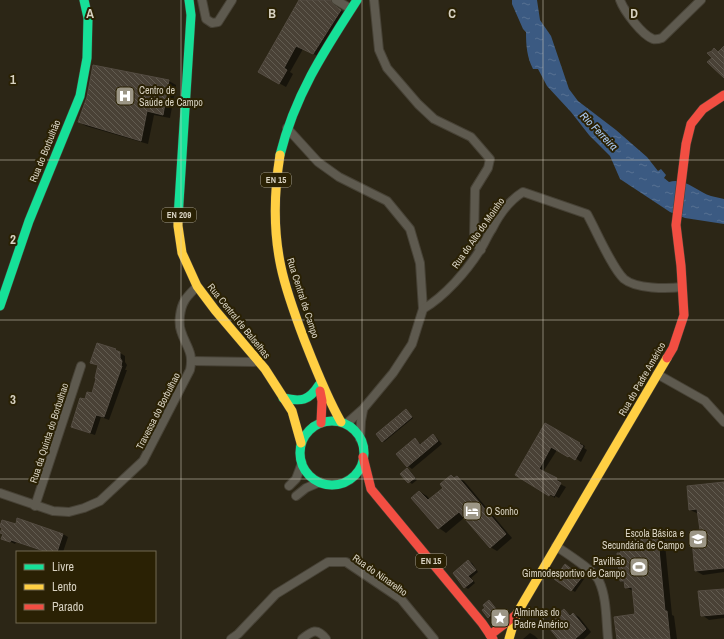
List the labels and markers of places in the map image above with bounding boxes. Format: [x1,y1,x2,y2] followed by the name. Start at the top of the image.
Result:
[139,84,203,109] place label: Centro de Saúde de Campo
[114,85,136,107] hospital icon: Centro de Saúde de Campo
[461,500,483,522] hotel icon: O Sonho
[486,505,519,518] place label: O Sonho
[602,527,684,552] place label: Escola Básica e Secundária de Campo
[687,528,709,550] school or university icon: Escola Básica e Secundária de Campo
[522,555,625,580] place label: Pavilhão Gimnodesportivo de Campo
[628,556,650,578] sports icon: Pavilhão Gimnodesportivo de Campo
[513,606,569,631] place label: Alminhas do Padre Américo
[489,607,511,629] place icon: Alminhas do Padre Américo

